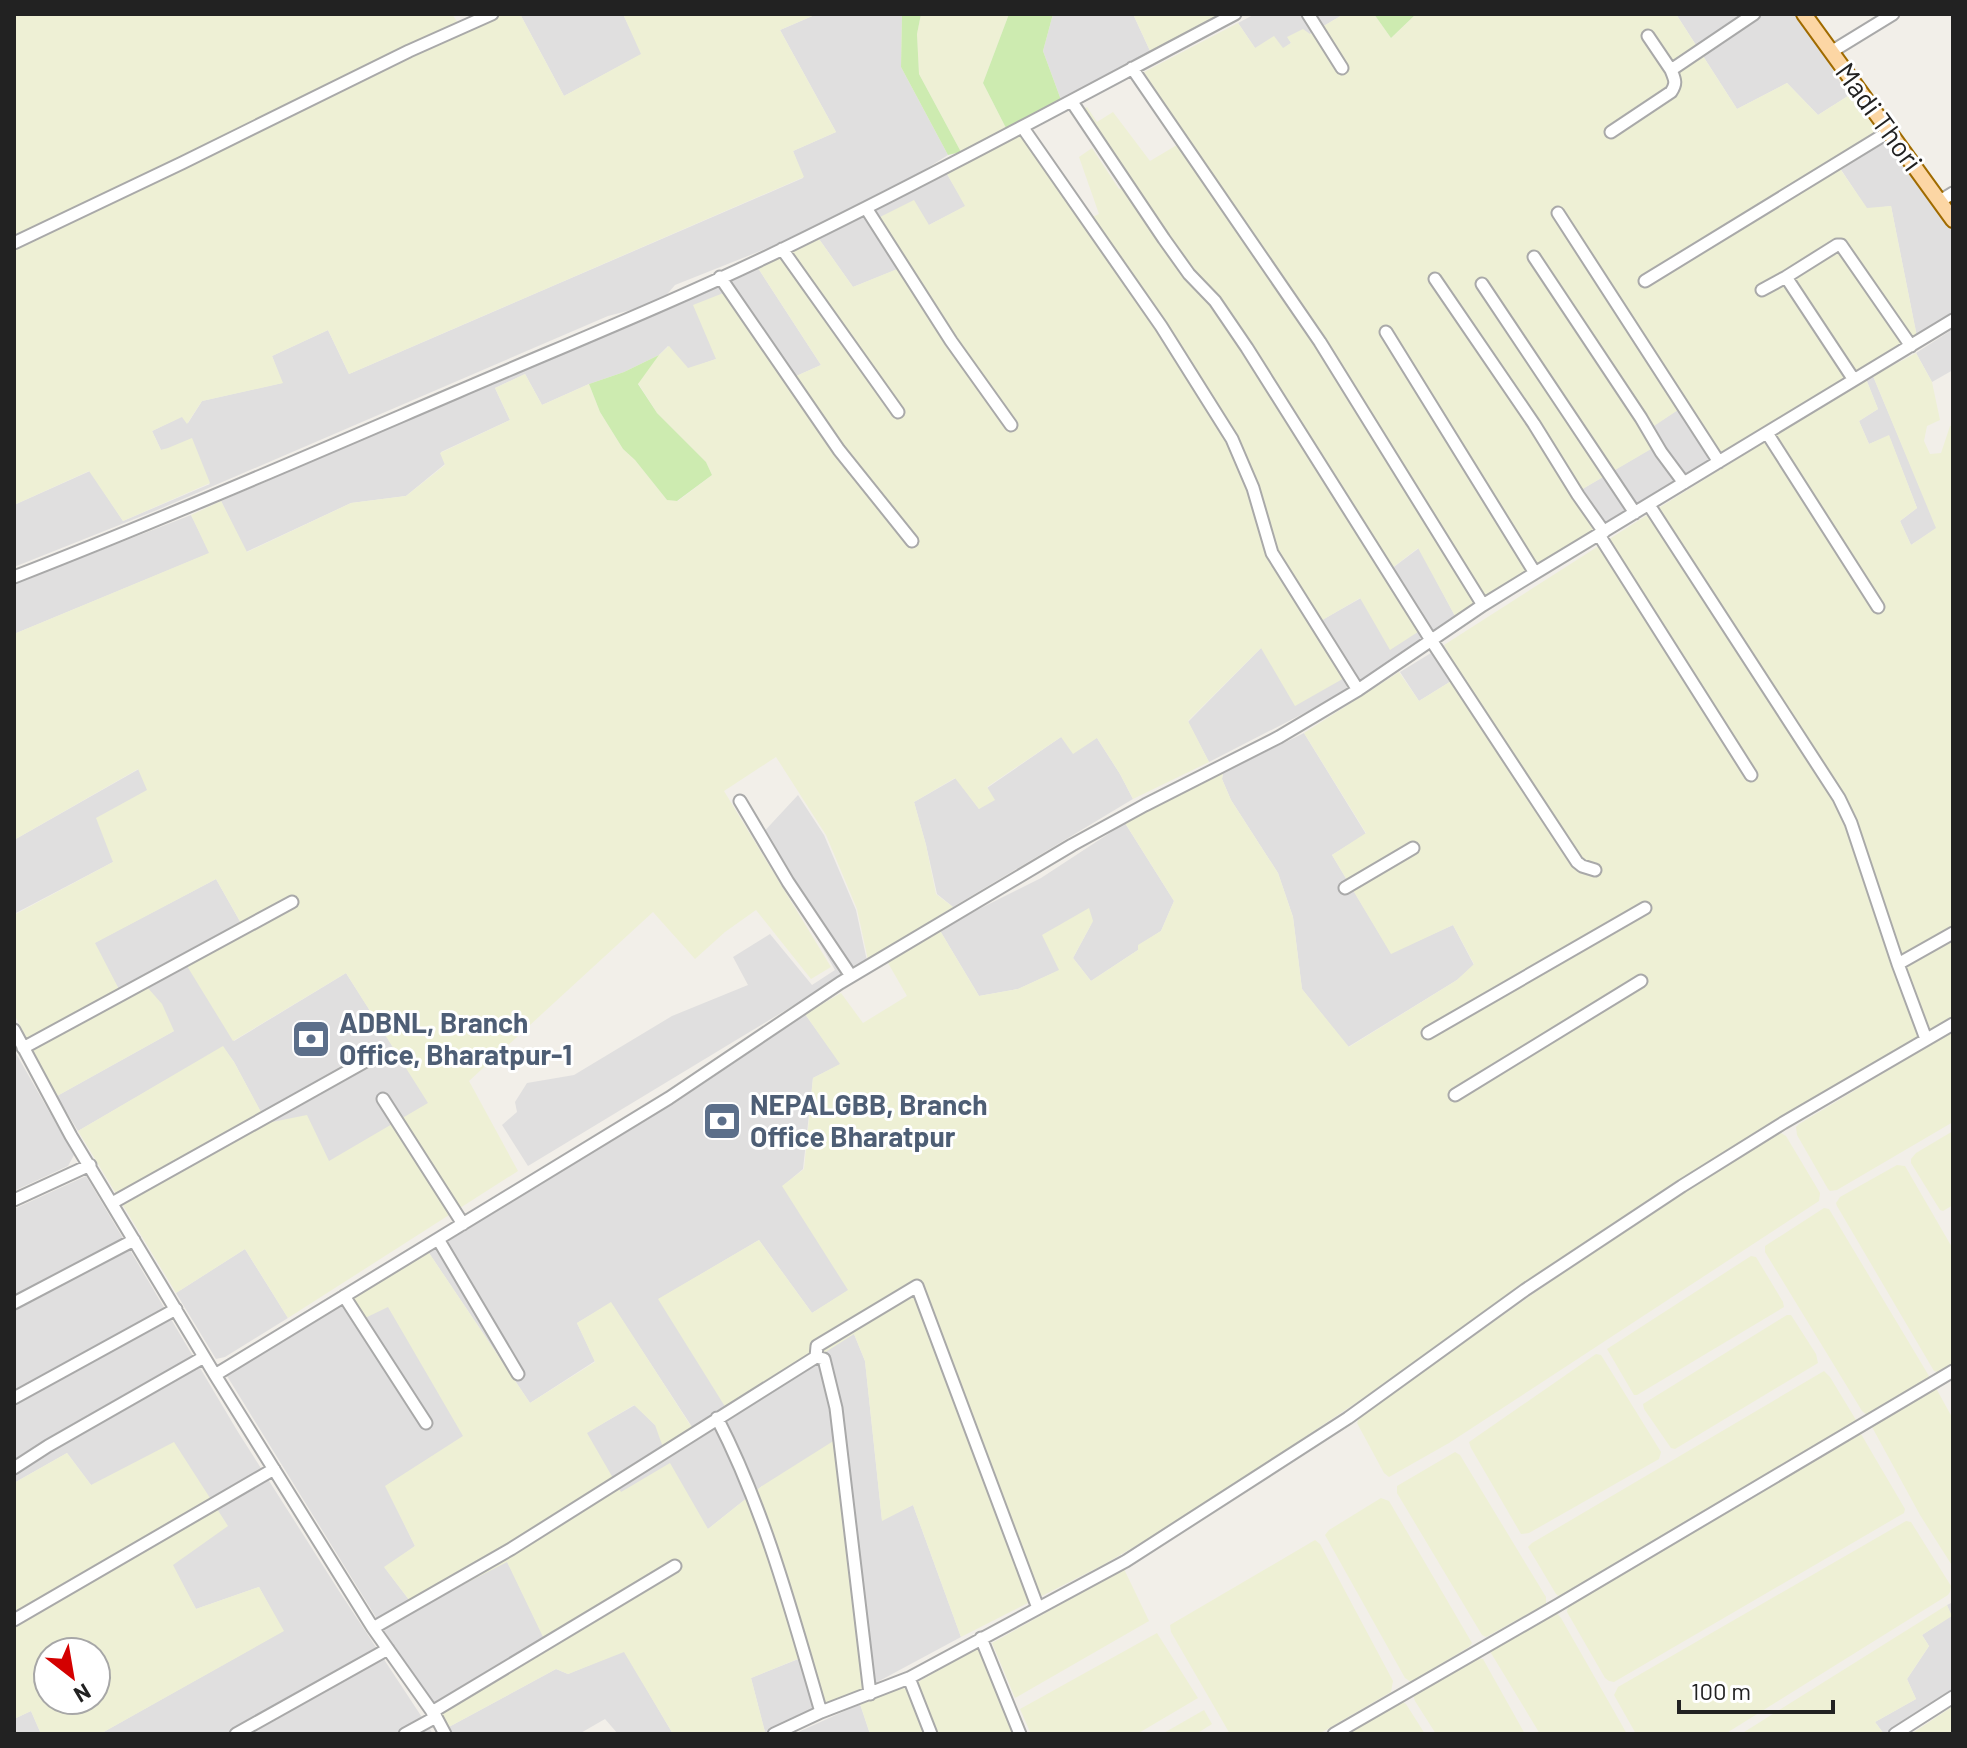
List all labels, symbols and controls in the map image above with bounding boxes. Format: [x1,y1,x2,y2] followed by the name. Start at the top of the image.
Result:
[1829,56,1931,177] street label: Madi Thori
[339,1005,572,1071] place label: ADBNL, Branch Office, Bharatpur-1
[290,1018,332,1060] bank icon: ADBNL, Branch Office, Bharatpur-1
[750,1087,988,1153] place label: NEPALGBB, Branch Office Bharatpur
[701,1100,743,1142] bank icon: NEPALGBB, Branch Office Bharatpur
[32,1636,112,1716] north arrow
[1679,1664,1833,1714] scale bar
[1691,1676,1751,1705] text: 100 m
[70,1679,96,1709] text: N

